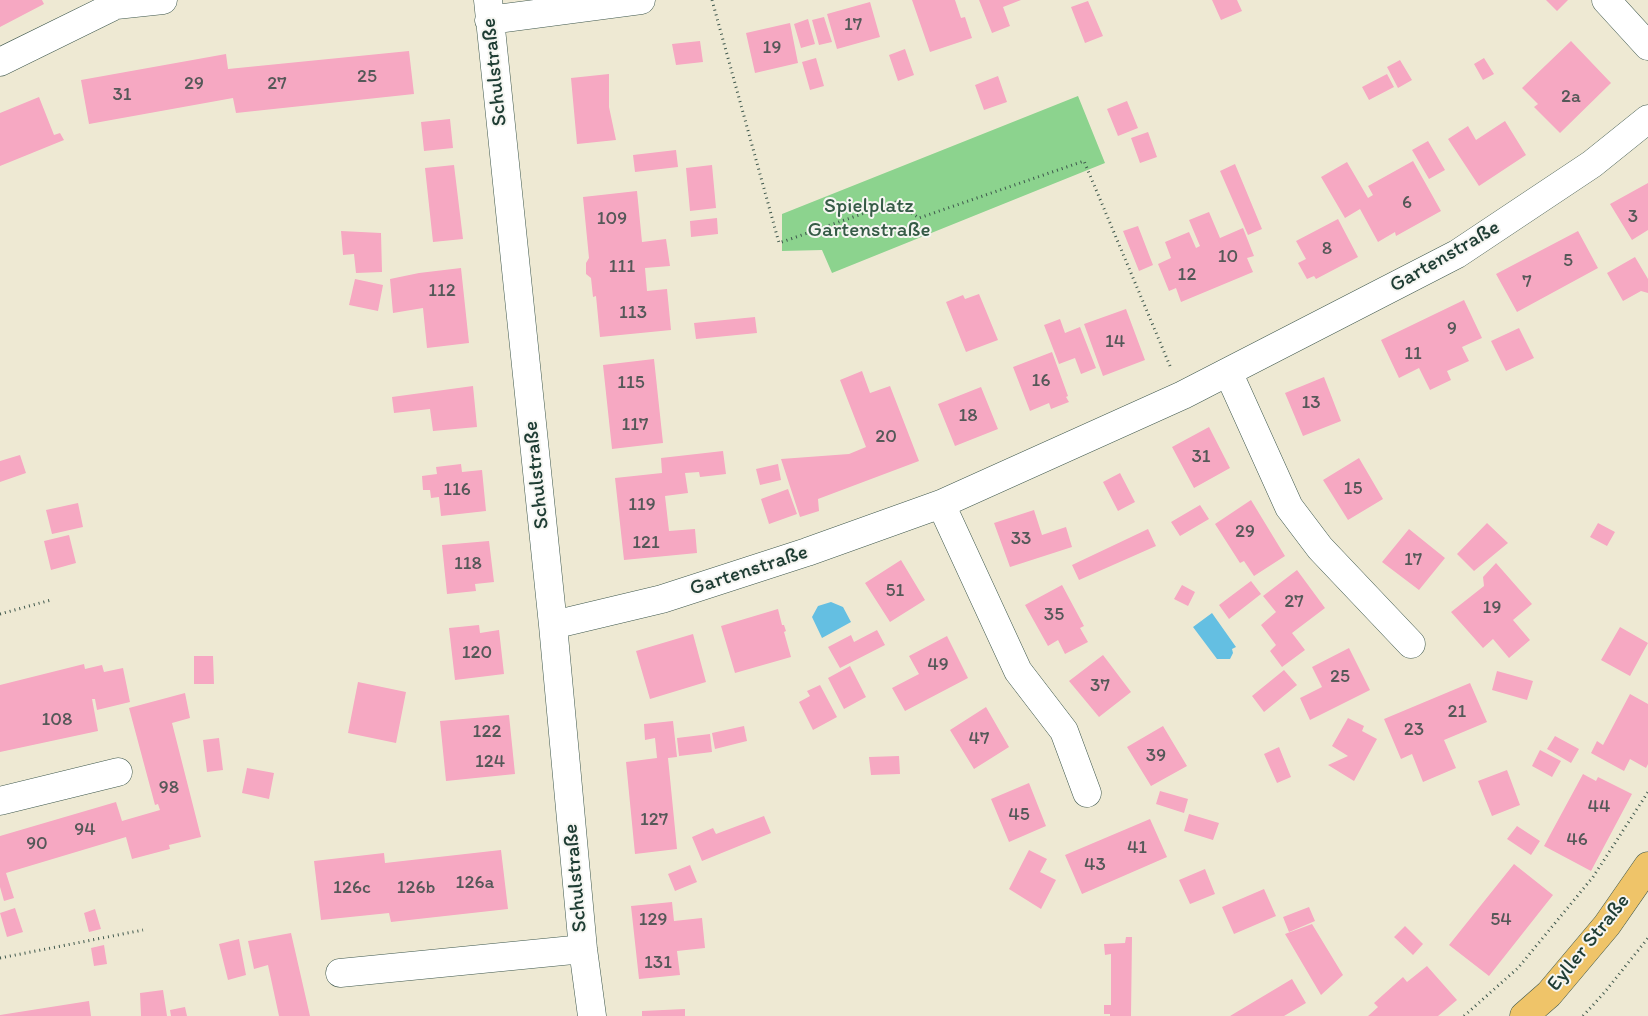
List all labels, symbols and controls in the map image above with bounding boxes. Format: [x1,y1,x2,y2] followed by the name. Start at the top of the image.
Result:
[844,14,862,36] house number: 17
[477,17,513,127] street label: Schulstraße
[763,37,781,59] house number: 19
[357,66,377,88] house number: 25
[184,73,204,95] house number: 29
[267,73,287,95] house number: 27
[112,84,132,106] house number: 31
[1561,86,1581,108] house number: 2a
[1402,192,1412,214] house number: 6
[808,194,930,244] park label: Spielplatz Gartenstraße
[1628,206,1638,228] house number: 3
[597,208,627,230] house number: 109
[1386,215,1504,299] street label: Gartenstraße
[1322,238,1332,260] house number: 8
[1218,246,1238,268] house number: 10
[1563,250,1573,272] house number: 5
[609,256,635,278] house number: 111
[1178,264,1196,286] house number: 12
[1522,271,1532,293] house number: 7
[428,280,456,302] house number: 112
[619,302,647,324] house number: 113
[1447,318,1457,340] house number: 9
[1105,331,1125,353] house number: 14
[1404,343,1422,365] house number: 11
[1032,370,1050,392] house number: 16
[617,372,645,394] house number: 115
[1301,392,1321,414] house number: 13
[958,405,978,427] house number: 18
[621,414,649,436] house number: 117
[519,420,555,530] street label: Schulstraße
[875,426,897,448] house number: 20
[1191,446,1211,468] house number: 31
[1344,478,1362,500] house number: 15
[443,479,471,501] house number: 116
[628,494,656,516] house number: 119
[1235,521,1255,543] house number: 29
[1011,528,1031,550] house number: 33
[632,532,660,554] house number: 121
[687,540,811,602] street label: Gartenstraße
[1404,549,1422,571] house number: 17
[454,553,482,575] house number: 118
[886,580,904,602] house number: 51
[1284,591,1304,613] house number: 27
[1483,597,1501,619] house number: 19
[1044,604,1064,626] house number: 35
[462,642,492,664] house number: 120
[927,654,949,676] house number: 49
[1330,666,1350,688] house number: 25
[1090,675,1110,697] house number: 37
[1448,701,1466,723] house number: 21
[42,709,72,731] house number: 108
[1404,719,1424,741] house number: 23
[473,721,501,743] house number: 122
[969,728,989,750] house number: 47
[1146,745,1166,767] house number: 39
[475,751,505,773] house number: 124
[159,777,179,799] house number: 98
[1588,796,1610,818] house number: 44
[1008,804,1030,826] house number: 45
[640,809,668,831] house number: 127
[74,819,96,841] house number: 94
[559,823,593,933] street label: Schulstraße
[1566,829,1588,851] house number: 46
[26,833,48,855] house number: 90
[1127,837,1147,859] house number: 41
[1084,854,1106,876] house number: 43
[456,872,494,894] house number: 126a
[333,877,371,899] house number: 126c
[397,877,435,899] house number: 126b
[1542,889,1636,997] street label: Eyller Straße
[639,909,667,931] house number: 129
[1490,909,1512,931] house number: 54
[644,952,672,974] house number: 131

